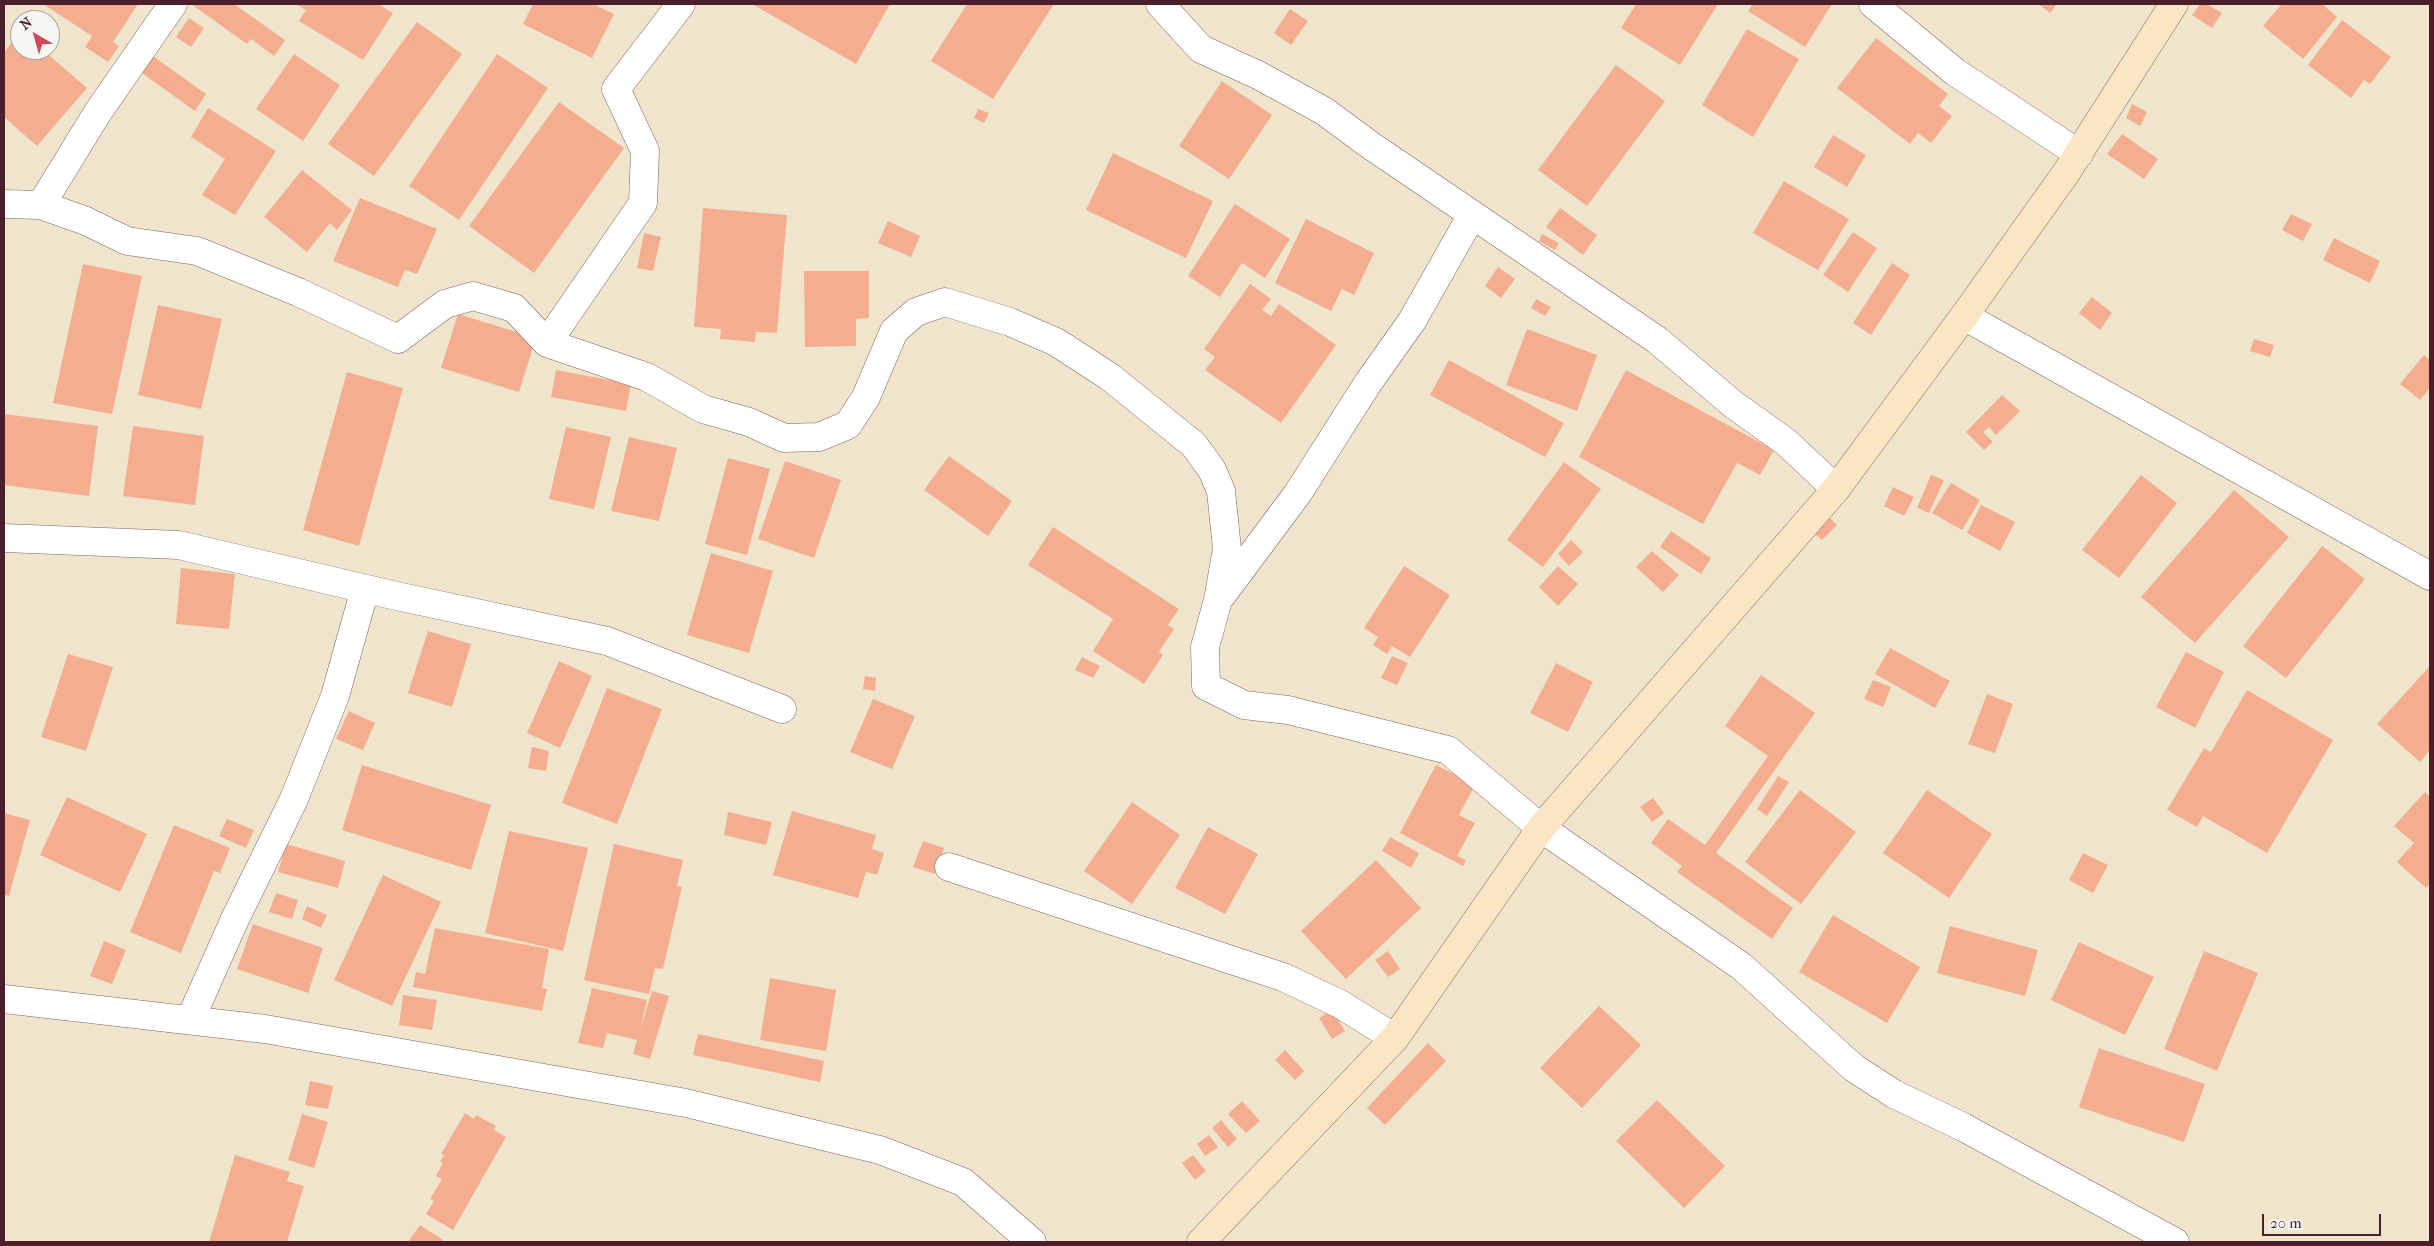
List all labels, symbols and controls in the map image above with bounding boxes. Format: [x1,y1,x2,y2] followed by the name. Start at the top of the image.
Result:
[10,10,60,60] north arrow
[17,14,35,34] text: N
[2264,1204,2383,1236] scale bar
[2270,1214,2302,1232] text: 20 m

